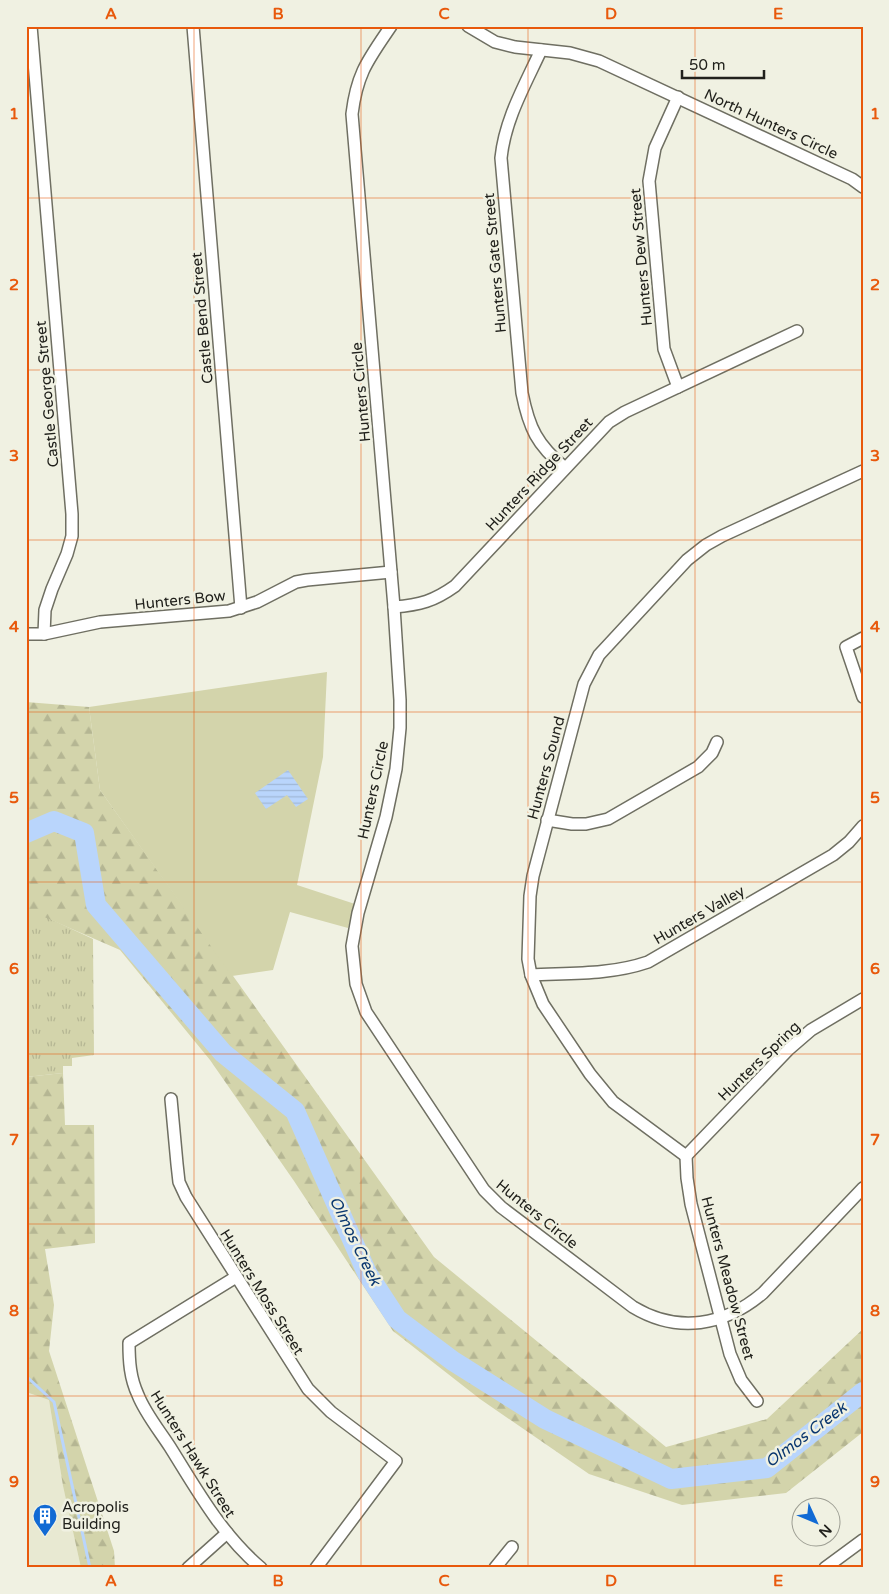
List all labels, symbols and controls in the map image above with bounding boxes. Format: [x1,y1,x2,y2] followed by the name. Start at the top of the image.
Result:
[105,4,117,24] text: A
[272,4,284,24] text: B
[438,4,450,24] text: C
[605,4,617,24] text: D
[773,4,783,24] text: E
[682,48,764,80] scale bar
[689,56,726,74] text: 50 m
[701,85,841,163] street label: North Hunters Circle
[9,104,19,124] text: 1
[870,104,880,124] text: 1
[626,187,656,327] street label: Hunters Dew Street
[480,192,510,334] street label: Hunters Gate Street
[187,251,217,385] street label: Castle Bend Street
[9,275,19,295] text: 2
[870,275,880,295] text: 2
[32,320,62,468] street label: Castle George Street
[348,341,374,443] street label: Hunters Circle
[482,413,596,535] street label: Hunters Ridge Street
[9,446,19,466] text: 3
[870,446,880,466] text: 3
[134,586,227,614] street label: Hunters Bow
[9,617,19,637] text: 4
[870,617,880,637] text: 4
[524,714,568,822] street label: Hunters Sound
[354,739,392,841] street label: Hunters Circle
[9,788,19,808] text: 5
[870,788,880,808] text: 5
[650,882,748,948] street label: Hunters Valley
[9,959,19,979] text: 6
[870,959,880,979] text: 6
[714,1017,804,1105] street label: Hunters Spring
[9,1130,19,1150] text: 7
[870,1130,880,1150] text: 7
[492,1176,582,1252] street label: Hunters Circle
[325,1193,386,1290] water label: Olmos Creek
[697,1194,759,1362] street label: Hunters Meadow Street
[216,1226,308,1358] street label: Hunters Moss Street
[9,1301,19,1321] text: 8
[870,1301,880,1321] text: 8
[147,1387,240,1521] street label: Hunters Hawk Street
[761,1397,852,1472] water label: Olmos Creek
[9,1472,19,1492] text: 9
[870,1472,880,1492] text: 9
[792,1496,842,1546] north arrow
[62,1498,129,1533] place label: Acropolis Building
[32,1503,58,1537] building icon: Acropolis Building
[815,1521,835,1541] text: N
[105,1571,117,1591] text: A
[272,1571,284,1591] text: B
[438,1571,450,1591] text: C
[605,1571,617,1591] text: D
[773,1571,783,1591] text: E

